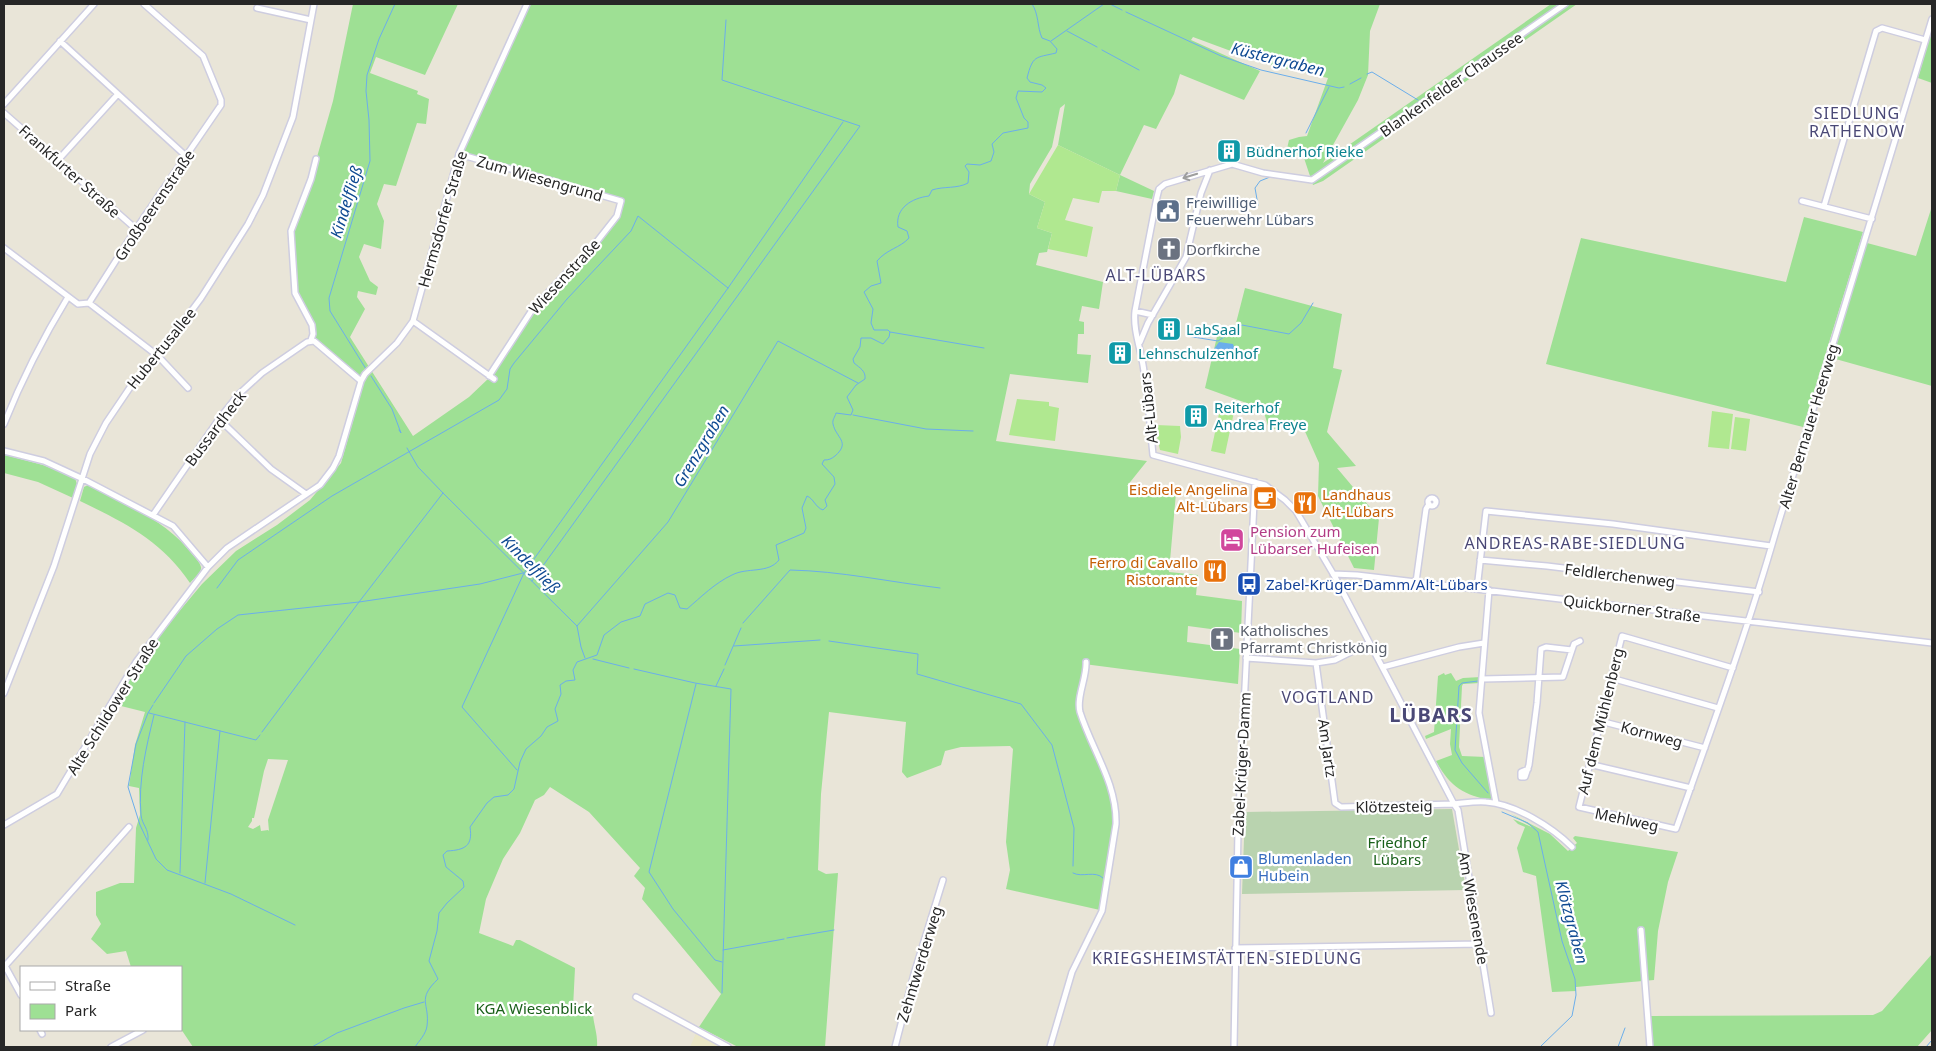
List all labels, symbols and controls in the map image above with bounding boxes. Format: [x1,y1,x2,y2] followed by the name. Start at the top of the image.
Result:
[1376,27,1526,141] street label: Blankenfelder Chaussee
[1229,37,1327,81] water label: Küstergraben
[1809,102,1905,142] district label: SIEDLUNG RATHENOW
[15,120,125,222] street label: Frankfurter Straße
[1216,138,1242,164] building icon: Büdnerhof Rieke
[1246,141,1364,161] place label: Büdnerhof Rieke
[109,146,199,264] street label: Großbeerenstraße
[413,148,471,290] street label: Hermsdorfer Straße
[475,150,605,206] street label: Zum Wiesengrund
[325,163,367,241] water label: Kindelfließ
[1183,172,1199,182] one-way arrow
[1186,192,1314,229] place label: Freiwillige Feuerwehr Lübars
[1155,198,1181,224] public building icon: Freiwillige Feuerwehr Lübars
[524,234,604,318] street label: Wiesenstraße
[1156,236,1182,262] church icon: Dorfkirche
[1186,239,1260,259] place label: Dorfkirche
[1106,264,1206,286] district label: ALT-LÜBARS
[122,303,200,393] street label: Hubertusallee
[1156,316,1182,342] building icon: LabSaal
[1186,319,1240,339] place label: LabSaal
[1107,340,1133,366] building icon: Lehnschulzenhof
[1773,341,1843,511] street label: Alter Bernauer Heerweg
[1138,343,1259,363] place label: Lehnschulzenhof
[1134,371,1162,445] street label: Alt-Lübars
[180,386,250,470] street label: Bussardheck
[1214,397,1307,434] place label: Reiterhof Andrea Freye
[668,401,734,491] water label: Grenzgraben
[1183,403,1209,429] building icon: Reiterhof Andrea Freye
[1129,479,1248,516] place label: Eisdiele Angelina Alt-Lübars
[1322,484,1394,521] place label: Landhaus Alt-Lübars
[1252,485,1278,511] cafe icon: Eisdiele Angelina Alt-Lübars
[1292,490,1318,516] restaurant icon: Landhaus Alt-Lübars
[1250,521,1380,558] place label: Pension zum Lübarser Hufeisen
[1219,527,1245,553] hotel icon: Pension zum Lübarser Hufeisen
[497,530,565,598] water label: Kindelfließ
[1464,532,1686,554] district label: ANDREAS-RABE-SIEDLUNG
[1089,552,1198,589] place label: Ferro di Cavallo Ristorante
[1202,558,1228,584] restaurant icon: Ferro di Cavallo Ristorante
[1564,558,1676,592] street label: Feldlerchenweg
[1236,571,1262,597] bus stop icon: Zabel-Krüger-Damm/Alt-Lübars
[1266,574,1488,594] place label: Zabel-Krüger-Damm/Alt-Lübars
[1562,590,1702,626] street label: Quickborner Straße
[1240,620,1387,657] place label: Katholisches Pfarramt Christkönig
[1209,626,1235,652] church icon: Katholisches Pfarramt Christkönig
[62,634,162,778] street label: Alte Schildower Straße
[1572,646,1628,796] street label: Auf dem Mühlenberg
[1282,686,1374,708] district label: VOGTLAND
[1227,691,1255,837] street label: Zabel-Krüger-Damm
[1389,701,1473,728] district label: LÜBARS
[1619,716,1685,752] street label: Kornweg
[1314,718,1342,778] street label: Am Jartz
[1355,795,1433,817] street label: Klötzesteig
[1593,802,1661,836] street label: Mehlweg
[1367,832,1427,869] park label: Friedhof Lübars
[1258,848,1352,885] place label: Blumenladen Hubein
[1454,850,1494,966] street label: Am Wiesenende
[1228,854,1254,880] shop icon: Blumenladen Hubein
[1550,878,1594,966] water label: Klötzgraben
[892,903,946,1025] street label: Zehntwerderweg
[1092,947,1362,969] district label: KRIEGSHEIMSTÄTTEN-SIEDLUNG
[20,966,182,1031] legend
[65,975,111,995] text: Straße
[476,998,592,1018] park label: KGA Wiesenblick
[65,1000,97,1020] text: Park

